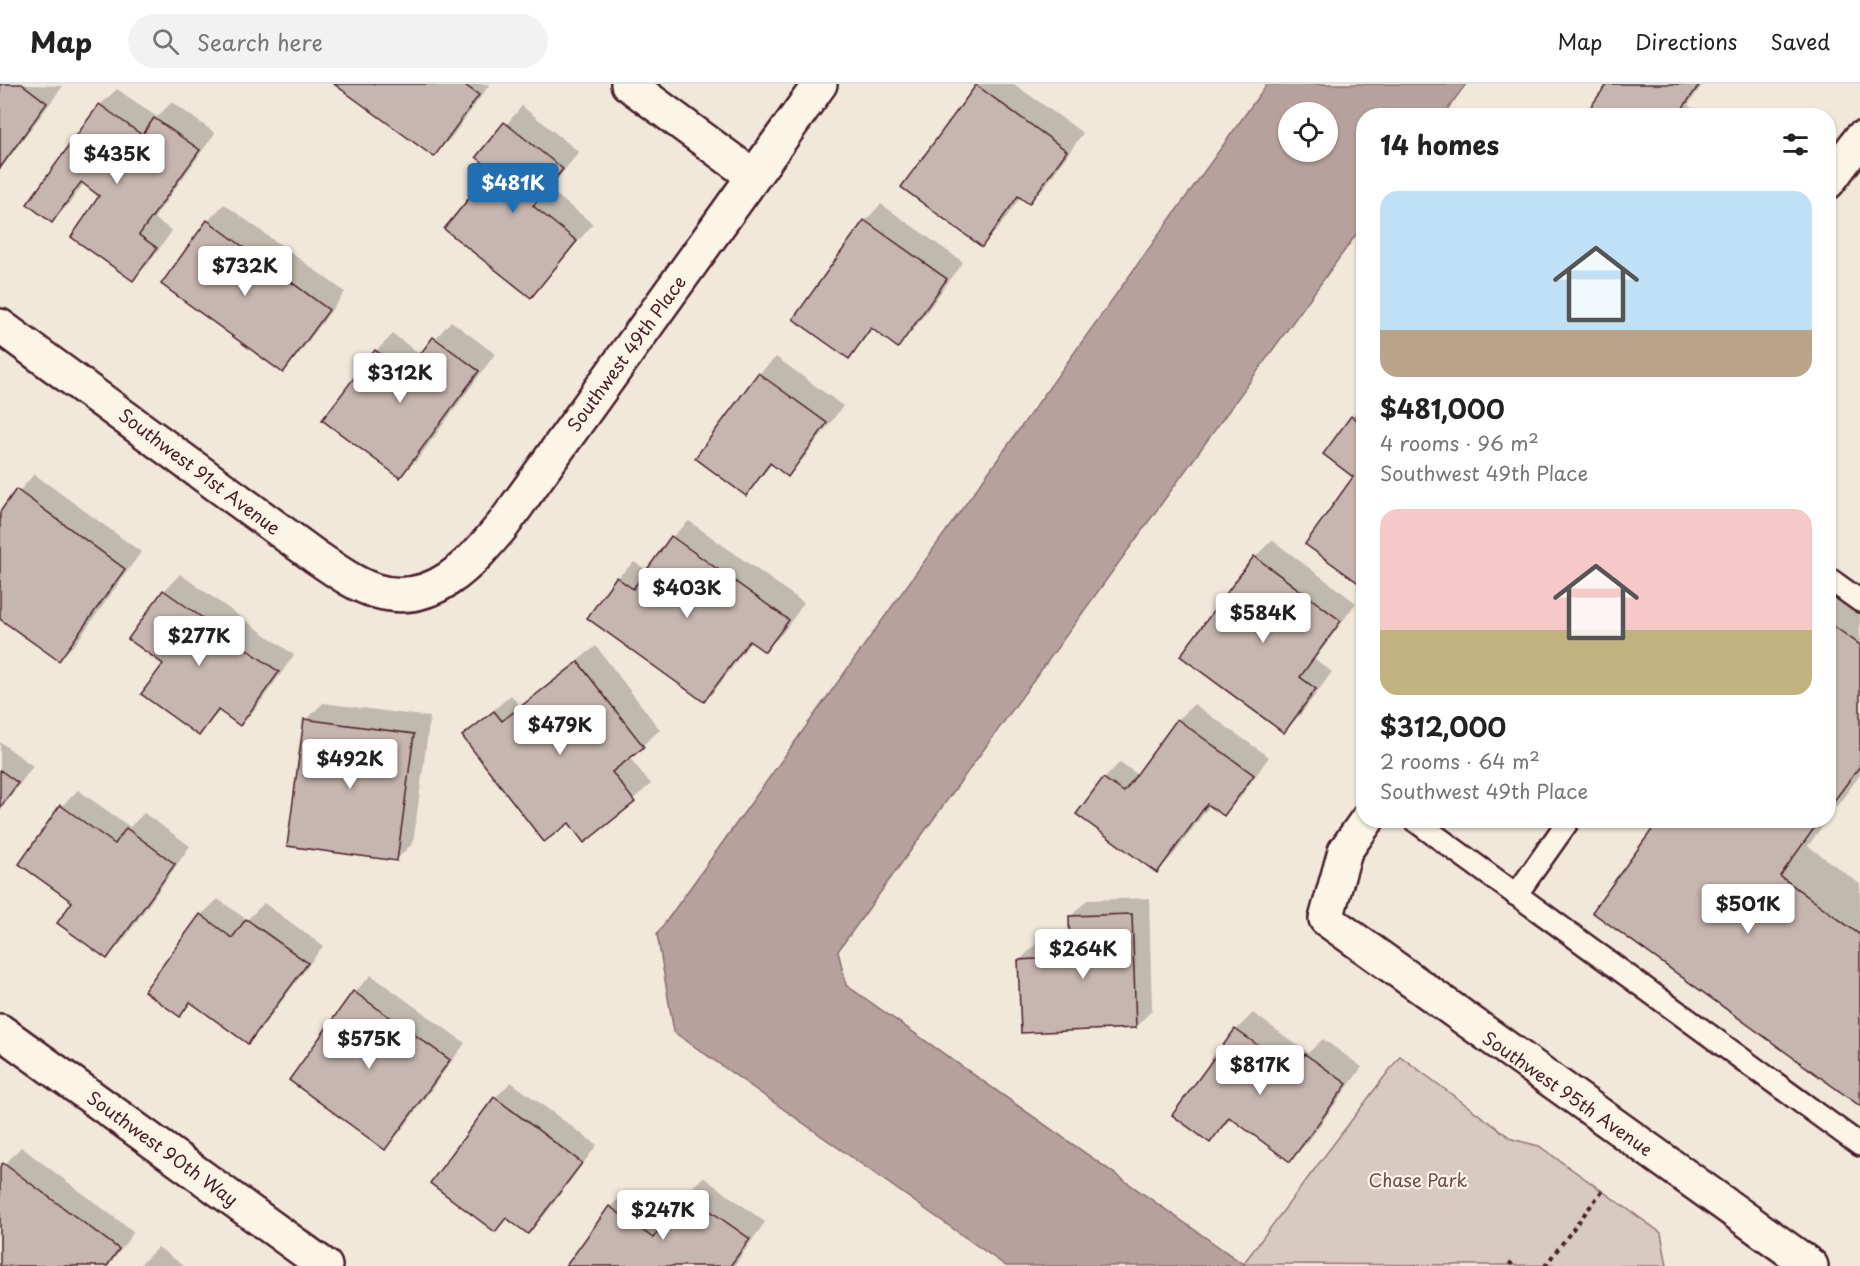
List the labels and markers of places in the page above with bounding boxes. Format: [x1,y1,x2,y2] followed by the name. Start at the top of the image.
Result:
[75,134,159,185] pin: $435K
[471,163,555,214] pin: $481K
[203,246,287,297] pin: $732K
[358,353,442,404] pin: $312K
[645,568,729,619] pin: $403K
[1221,593,1305,644] pin: $584K
[157,616,241,667] pin: $277K
[518,705,602,756] pin: $479K
[308,739,392,790] pin: $492K
[1706,884,1790,935] pin: $501K
[1041,929,1125,980] pin: $264K
[327,1019,411,1070] pin: $575K
[1218,1045,1302,1096] pin: $817K
[621,1190,705,1241] pin: $247K

